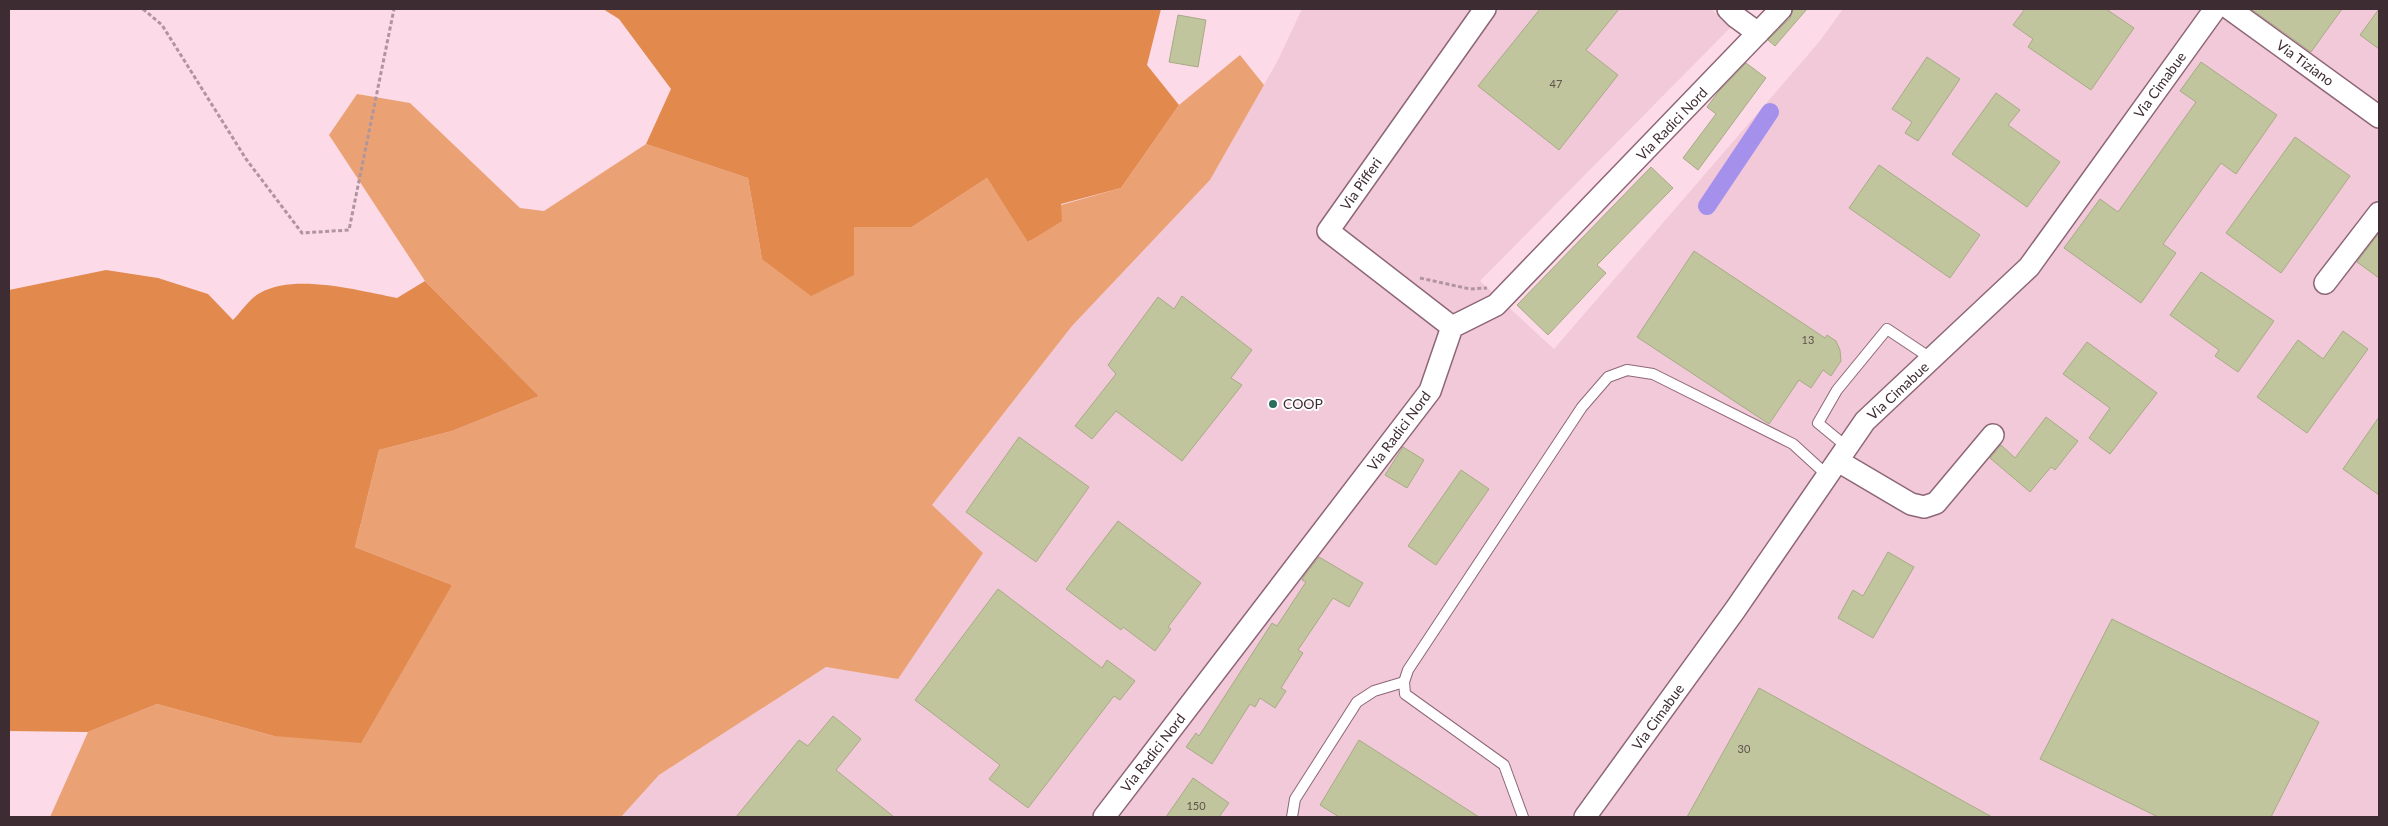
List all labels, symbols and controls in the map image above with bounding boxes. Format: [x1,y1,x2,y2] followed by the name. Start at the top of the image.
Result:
[2273,36,2337,89] street label: Via Tiziano
[2130,48,2189,121] street label: Via Cimabue
[1550,77,1562,90] house number: 47
[1633,84,1711,164] street label: Via Radici Nord
[1336,154,1385,213] street label: Via Pifferi
[1802,333,1814,346] house number: 13
[1863,358,1932,423] street label: Via Cimabue
[1363,388,1434,474] street label: Via Radici Nord
[1283,395,1323,412] place label: COOP
[1267,398,1279,410] marker: COOP
[1628,680,1687,753] street label: Via Cimabue
[1117,710,1189,795] street label: Via Radici Nord
[1738,742,1751,755] house number: 30
[1186,799,1206,812] house number: 150

